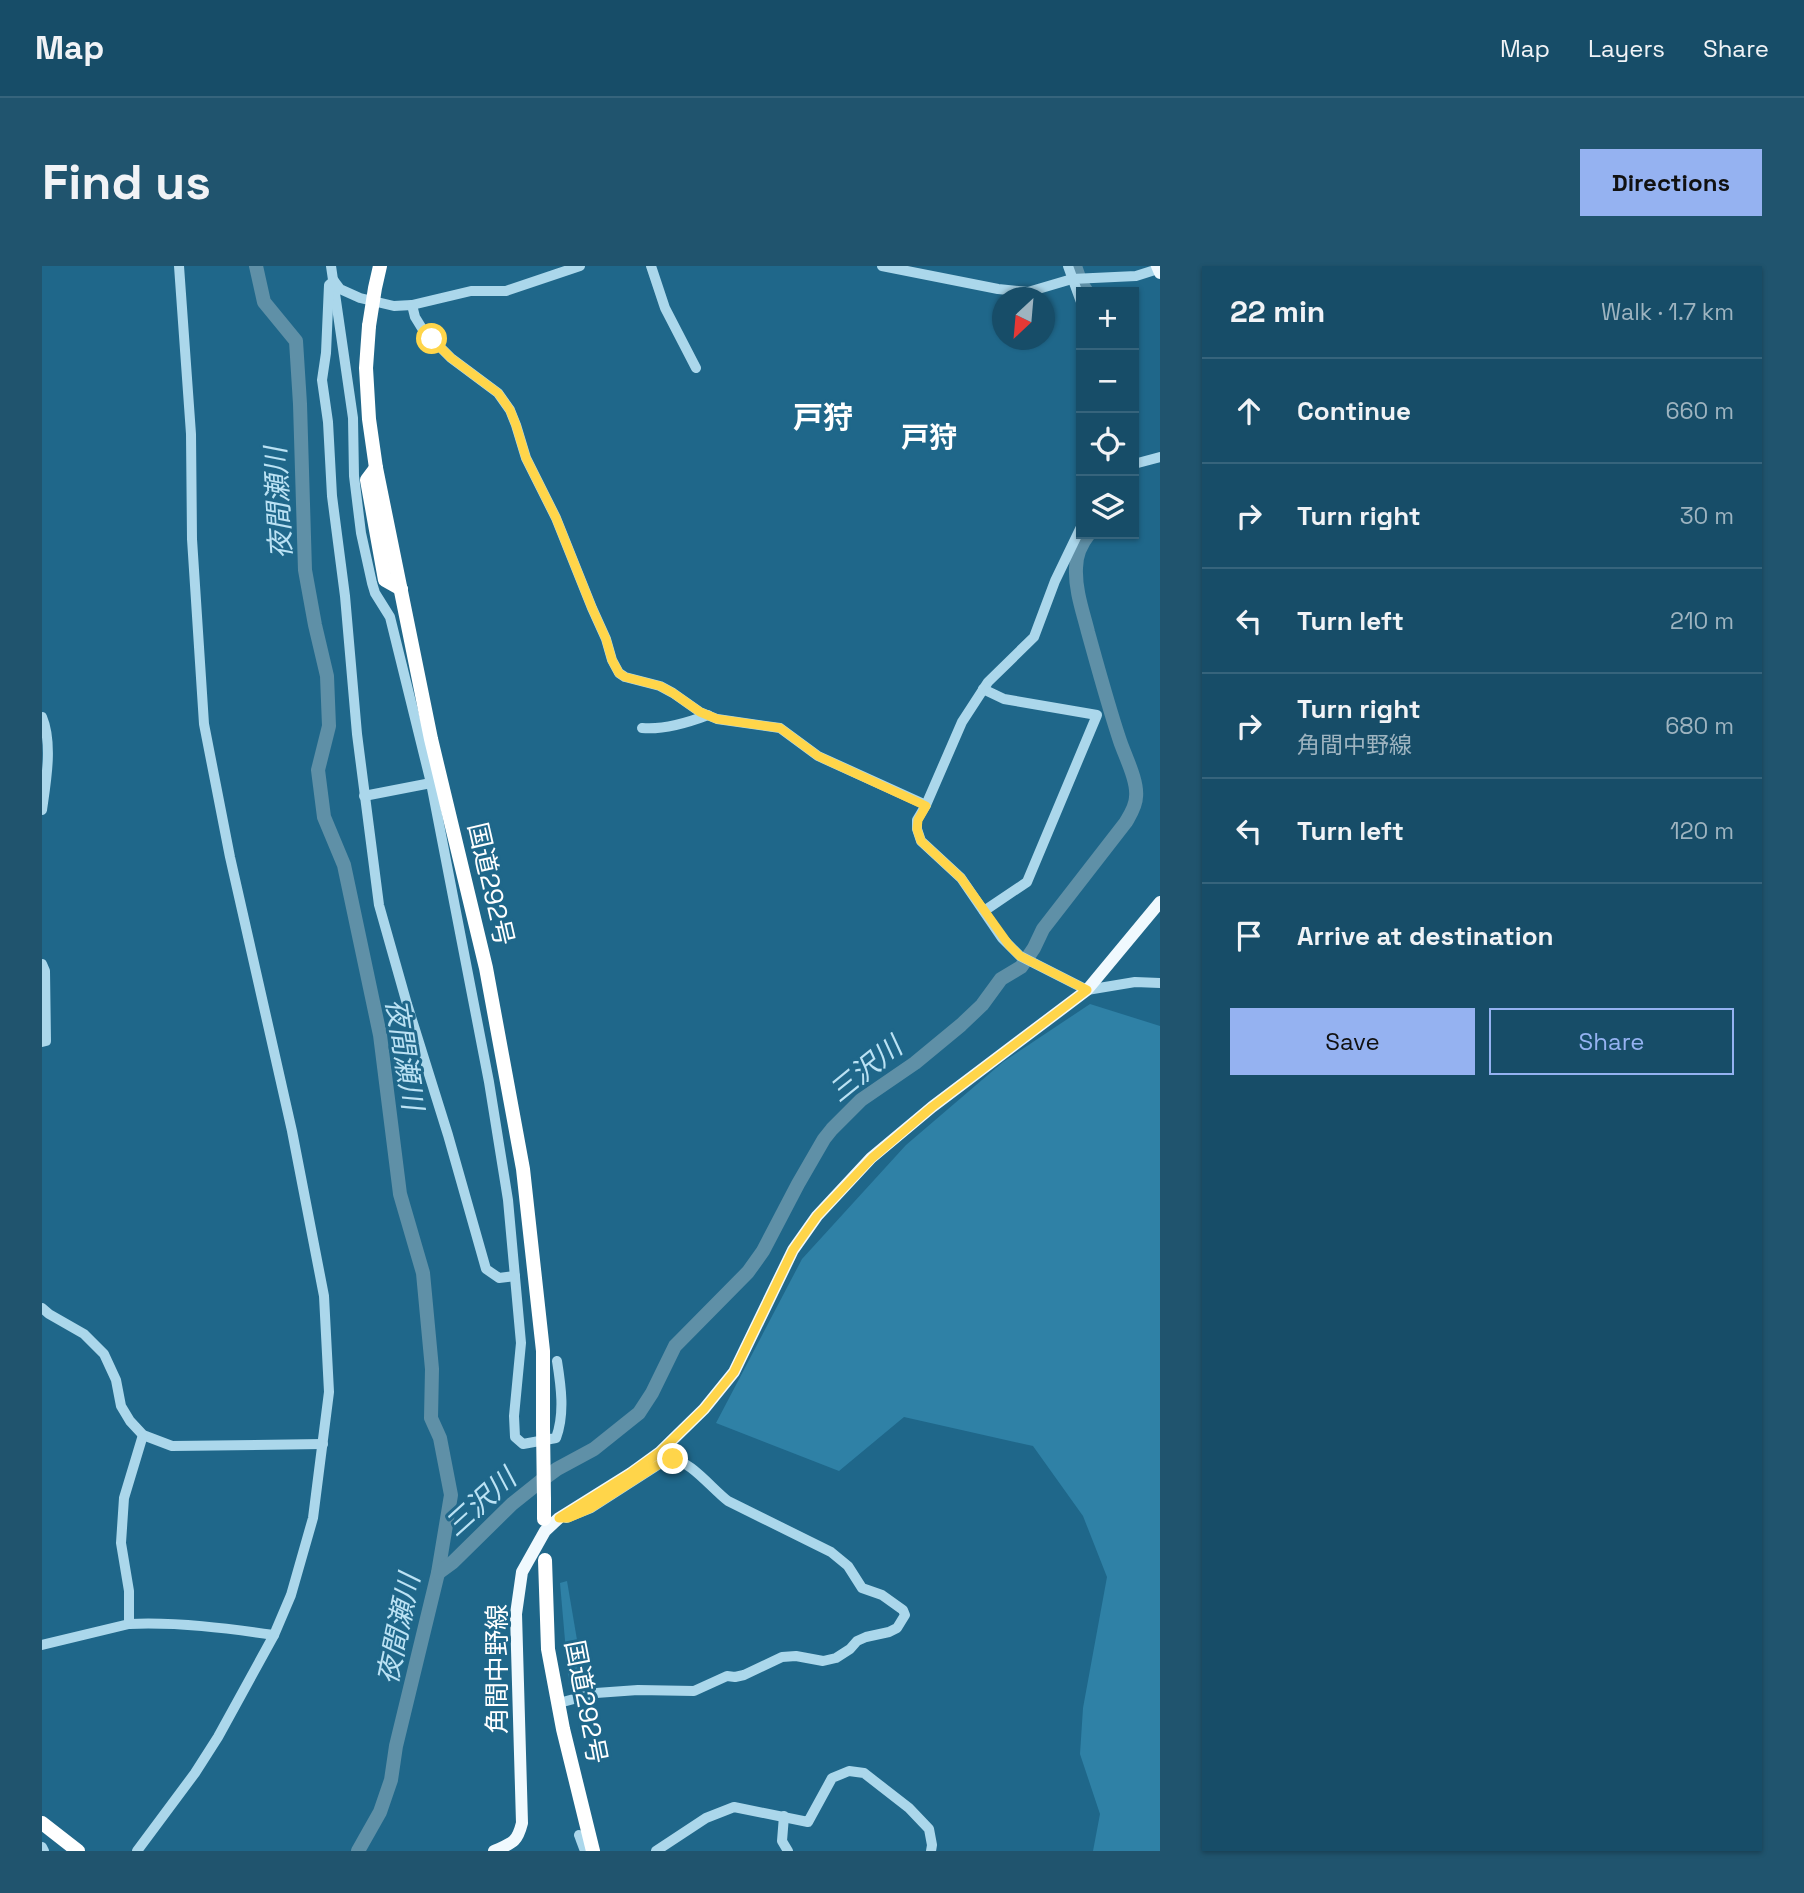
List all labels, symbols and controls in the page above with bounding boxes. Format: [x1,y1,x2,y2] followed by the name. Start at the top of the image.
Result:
[35,27,104,69] text: Map
[1500,33,1550,64] text: Map
[1588,33,1665,64] text: Layers
[1703,33,1769,64] text: Share
[1580,149,1762,216] button: Directions
[42,151,211,213] text: Find us
[992,287,1055,350] north arrow
[1076,287,1139,539] map controls
[1076,287,1139,350] button: +
[1230,292,1325,331] text: 22 min
[1601,297,1734,327] text: Walk · 1.7 km
[416,323,447,354] route start
[1076,350,1139,413] button: −
[1230,392,1268,430] icon: ahead
[1297,394,1411,428] text: Continue
[1665,396,1734,426] text: 660 m
[793,398,853,437] district label: 戸狩
[1076,413,1139,476] button: locate
[901,419,957,455] district label: 戸狩
[257,443,299,560] water label: 夜間瀬川
[1076,476,1139,539] button: layers
[1230,497,1268,535] icon: right
[1297,499,1421,533] text: Turn right
[1680,501,1734,531] text: 30 m
[1230,602,1268,640] icon: left
[1297,604,1404,638] text: Turn left
[1670,606,1734,636] text: 210 m
[1297,692,1421,726] text: Turn right
[1230,707,1268,745] icon: right
[1665,711,1734,741] text: 680 m
[1297,730,1412,760] text: 角間中野線
[1230,812,1268,850] icon: left
[1297,814,1404,848] text: Turn left
[1670,816,1734,846] text: 120 m
[460,819,522,949] street label: 国道292号
[1230,917,1268,955] icon: arrive
[1297,919,1554,953] text: Arrive at destination
[378,996,432,1115] water label: 夜間瀬川
[1230,1008,1475,1075] button: Save
[1489,1008,1734,1075] button: Share
[821,1027,911,1109] water label: 三沢川
[657,1443,688,1474] route end
[437,1459,525,1543] water label: 三沢川
[369,1568,428,1688] water label: 夜間瀬川
[480,1604,514,1734] street label: 角間中野線
[557,1637,615,1767] street label: 国道292号

